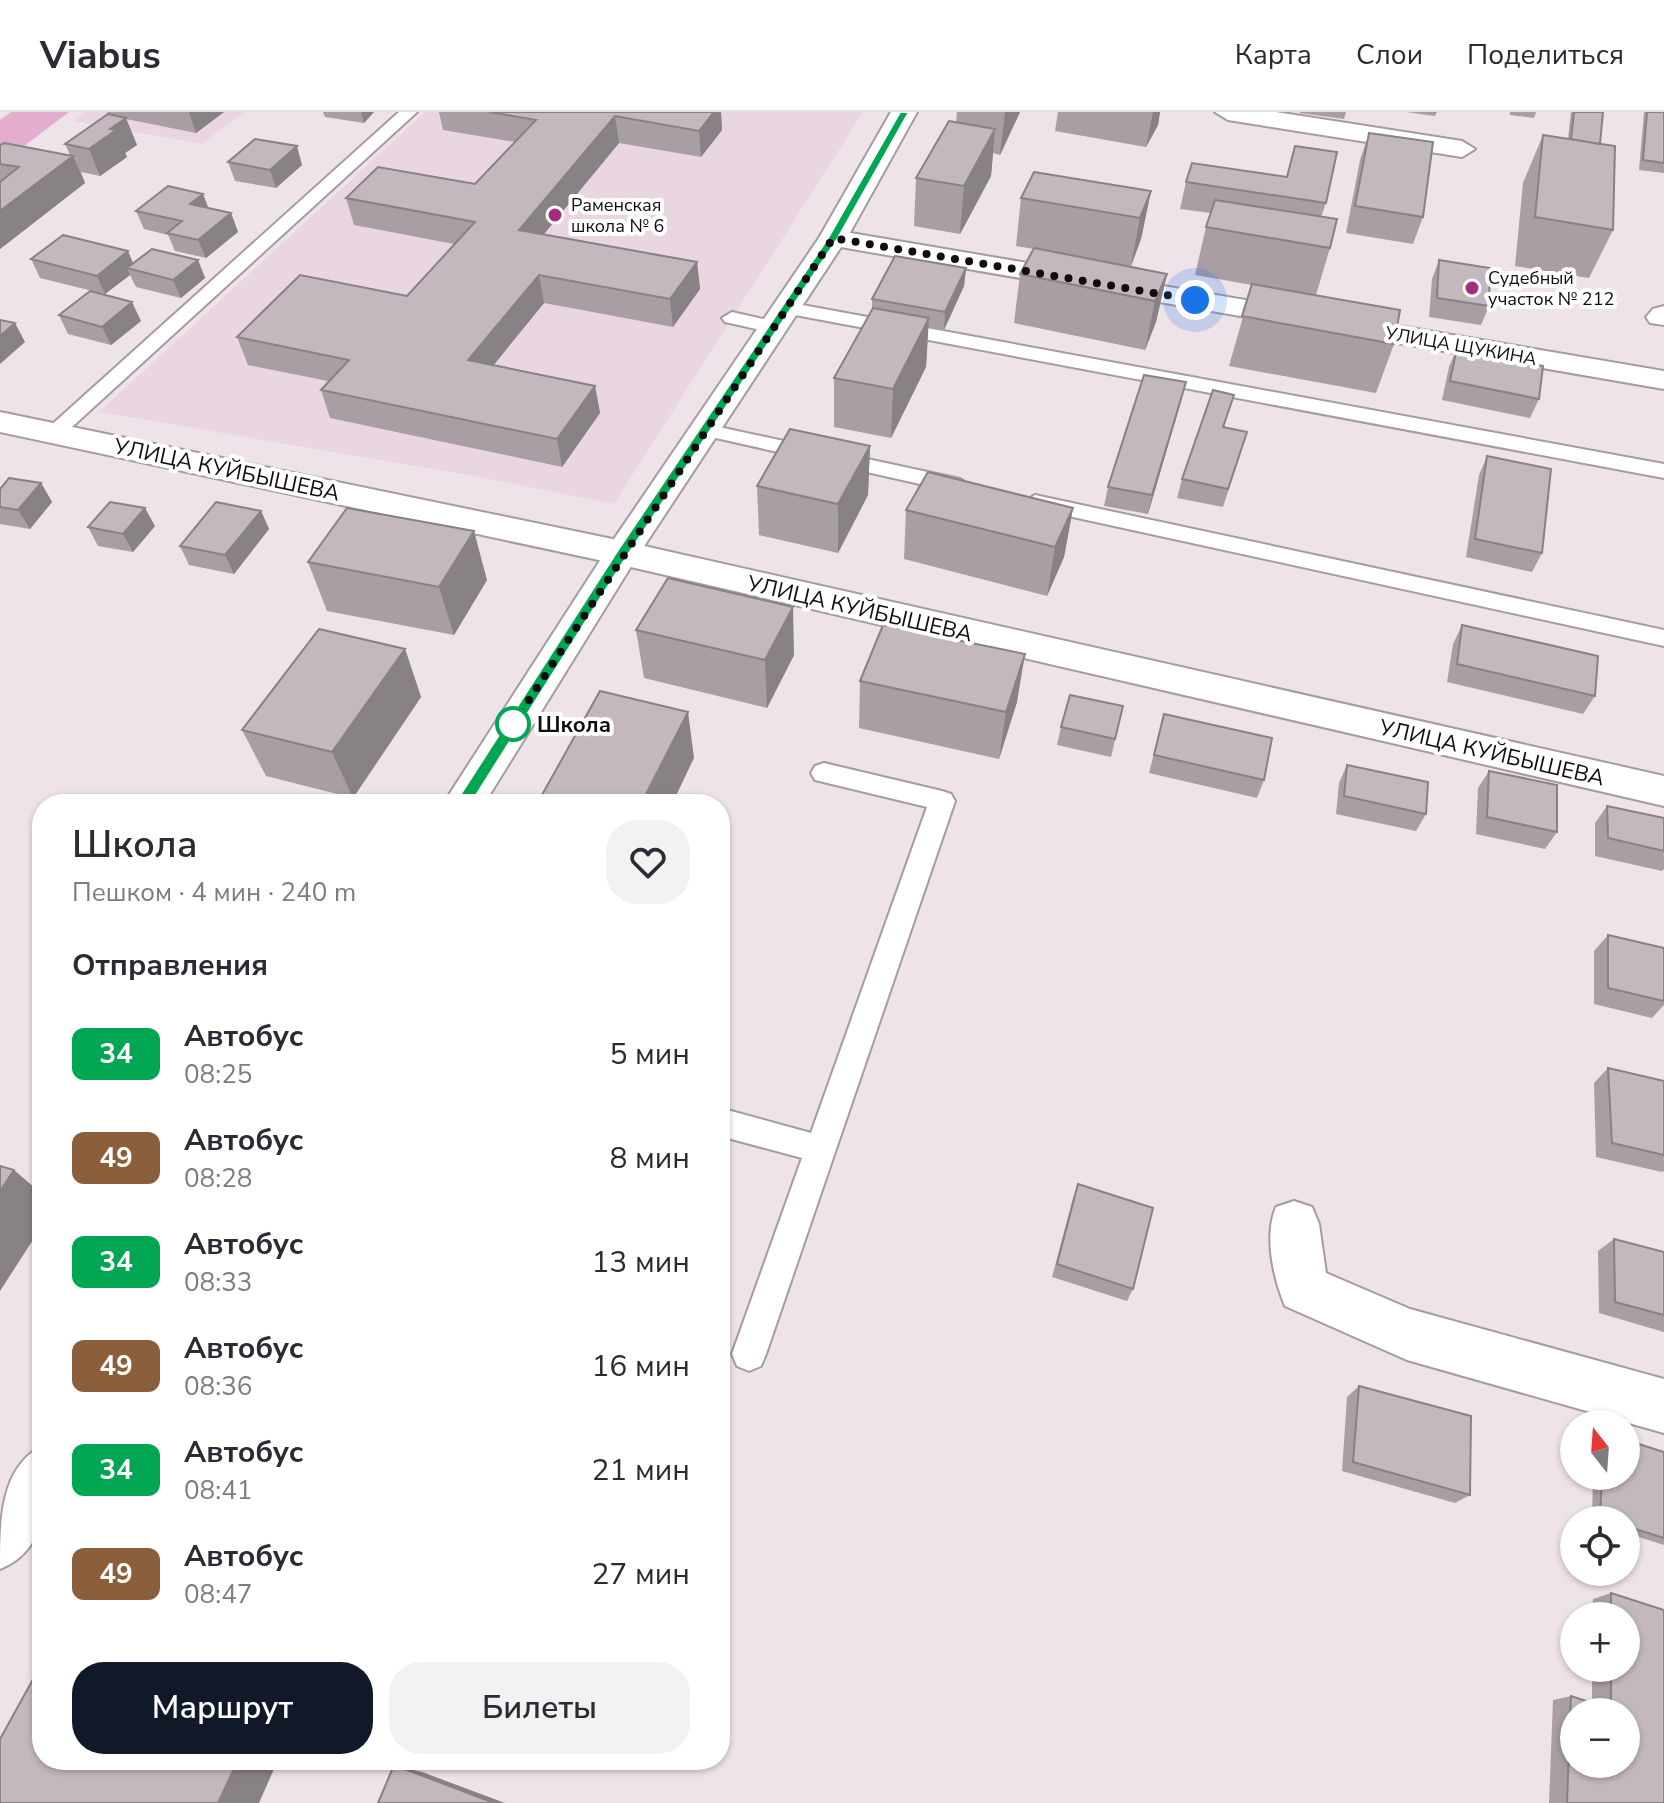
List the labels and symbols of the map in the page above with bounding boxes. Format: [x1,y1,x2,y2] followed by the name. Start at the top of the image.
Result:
[571,193,664,238] place label: Раменская школа № 6
[546,206,564,224] marker: Раменская школа № 6
[1488,266,1614,311] place label: Судебный участок № 212
[1463,279,1481,297] marker: Судебный участок № 212
[1175,280,1215,320] your location
[1383,321,1538,371] street label: УЛИЦА ЩУКИНА
[110,431,343,509] street label: УЛИЦА КУЙБЫШЕВА
[743,568,975,649] street label: УЛИЦА КУЙБЫШЕВА
[496,707,530,741] marker: Школа
[537,710,611,740] place label: Школа
[1375,712,1607,793] street label: УЛИЦА КУЙБЫШЕВА
[1560,1410,1640,1490] north arrow

